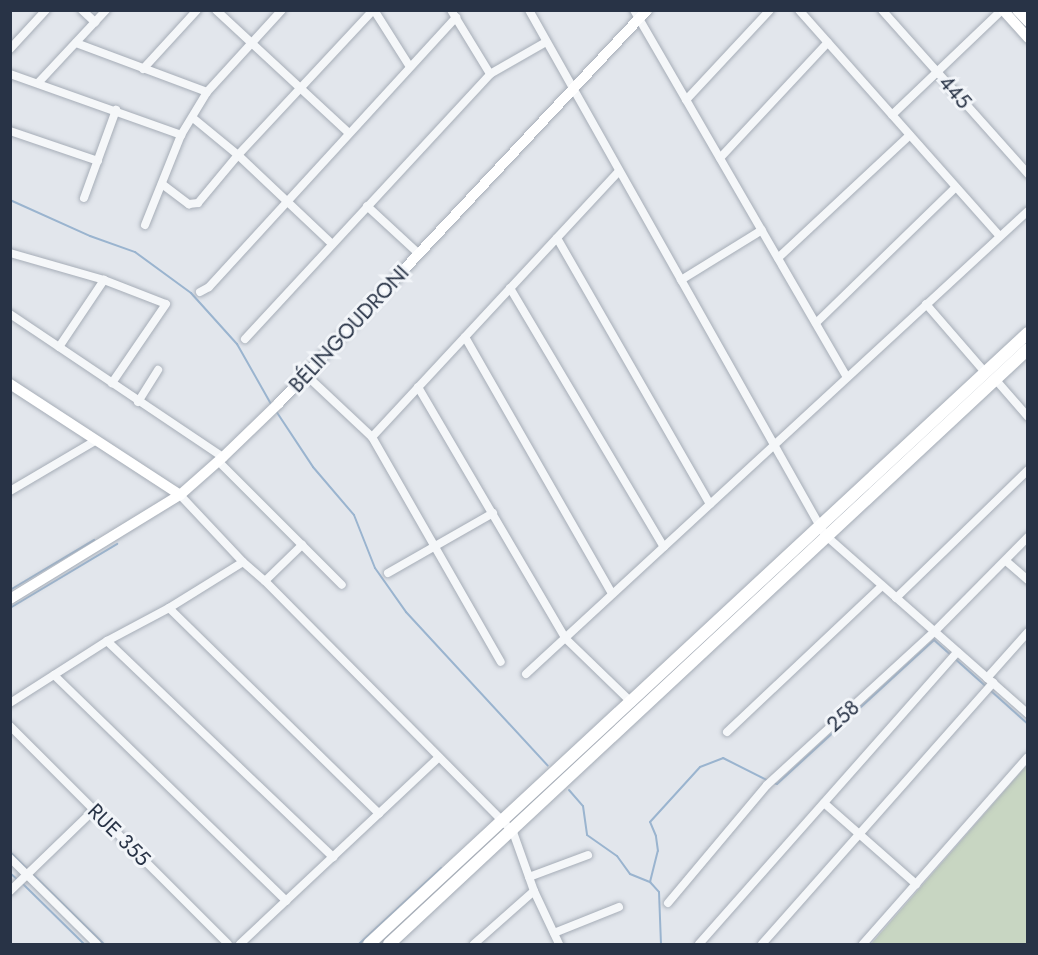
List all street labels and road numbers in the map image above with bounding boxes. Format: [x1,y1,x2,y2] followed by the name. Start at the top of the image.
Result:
[934,70,976,114] street label: 445
[284,260,414,398] street label: BÉLINGOUDRONI
[821,695,865,737] street label: 258
[83,799,155,871] street label: RUE 355

